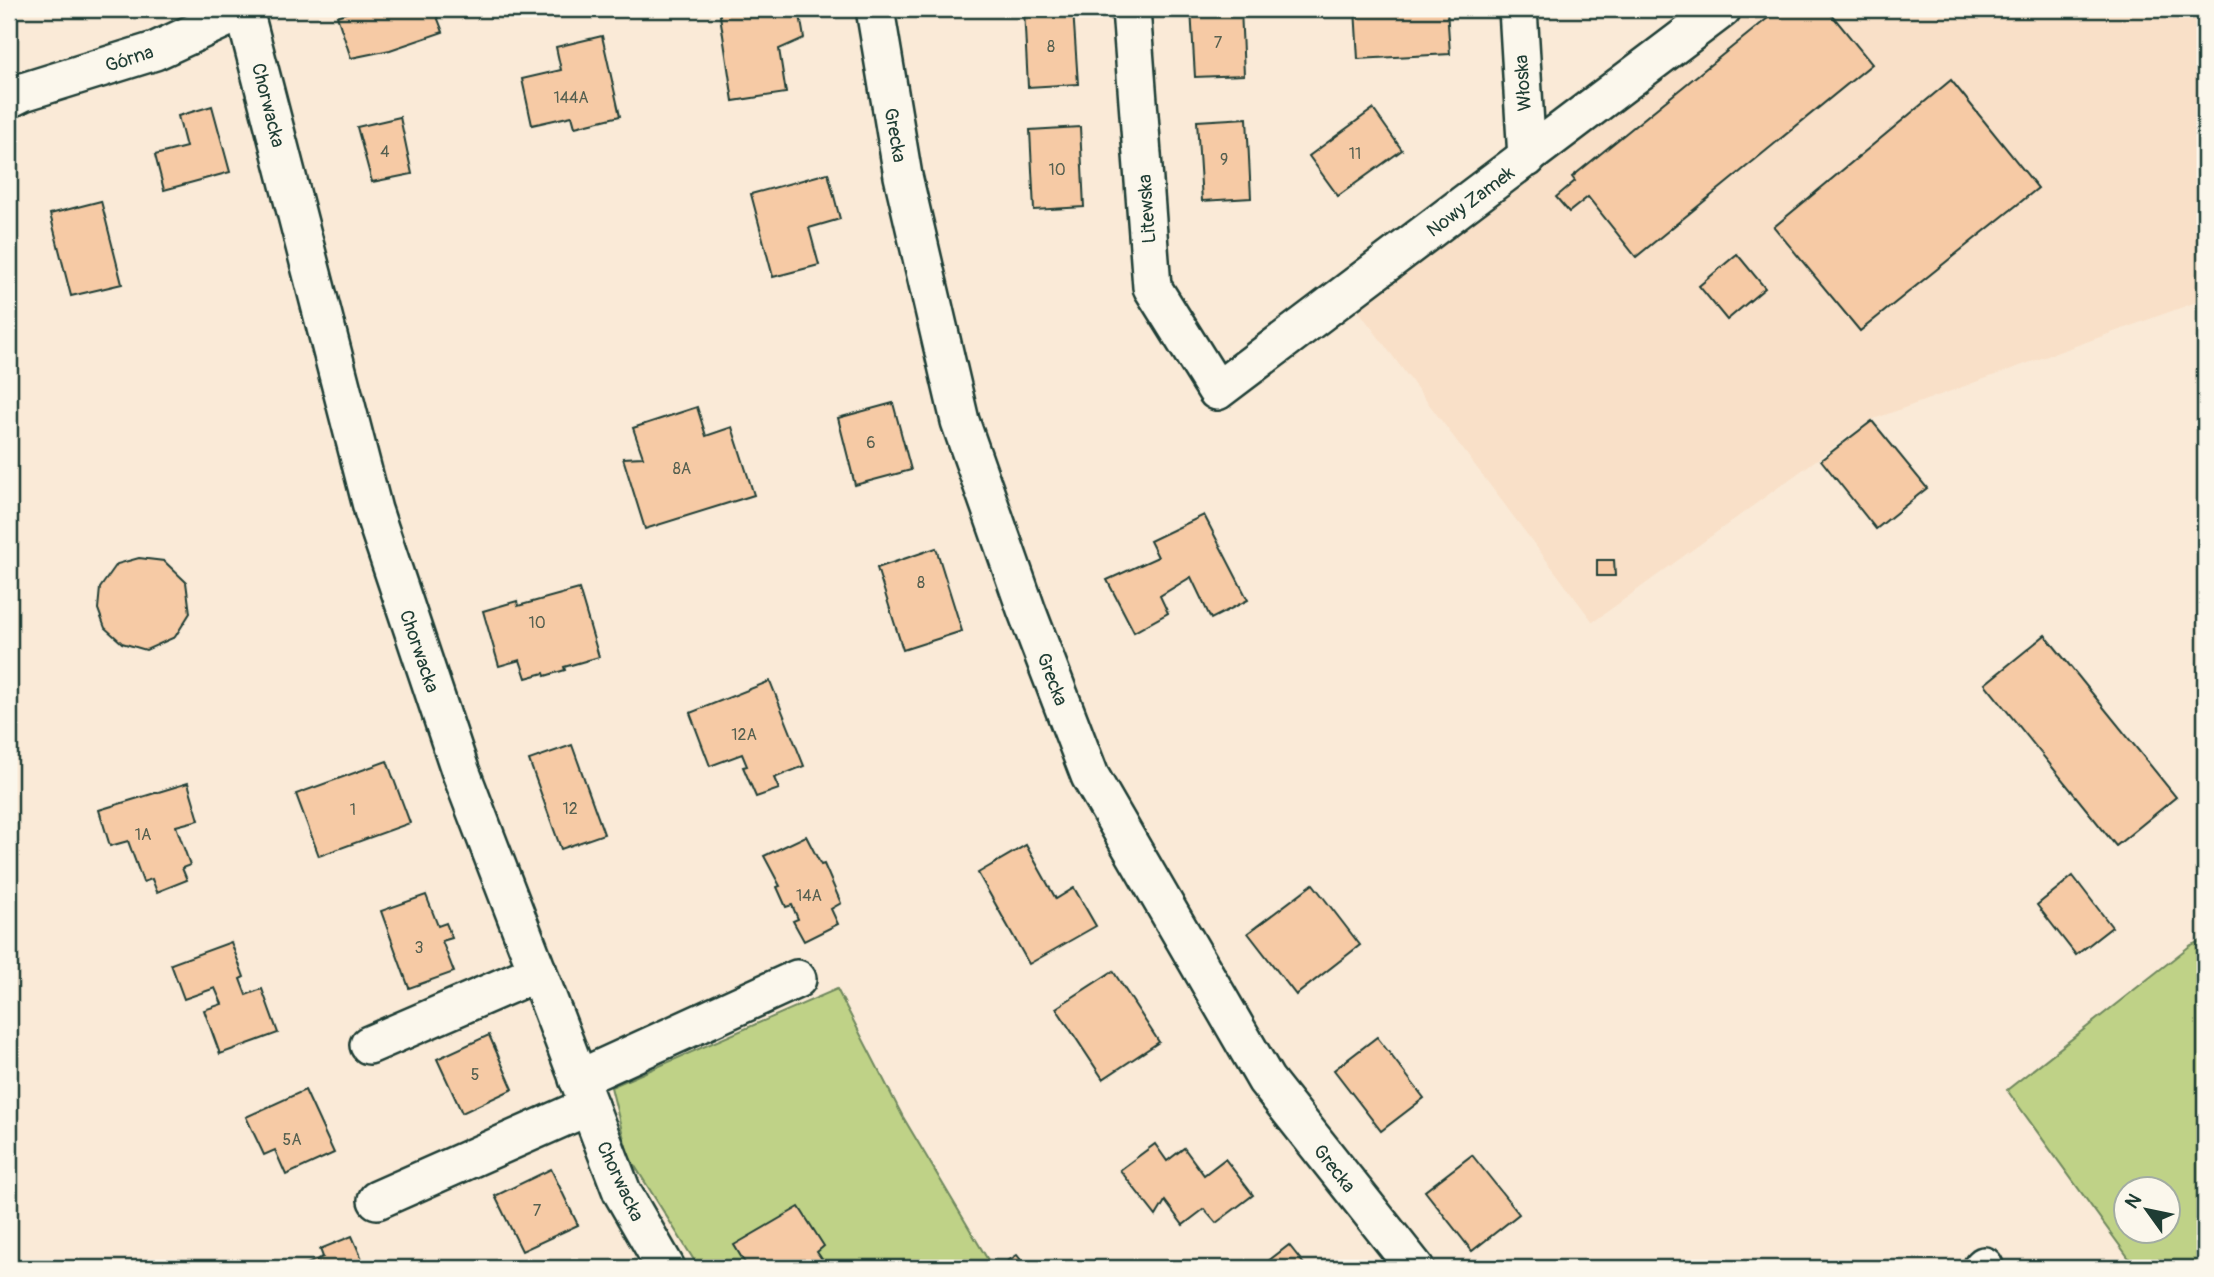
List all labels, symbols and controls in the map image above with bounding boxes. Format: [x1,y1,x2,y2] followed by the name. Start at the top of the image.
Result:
[1214,33,1223,53] house number: 7
[1047,37,1055,57] house number: 8
[102,40,157,78] street label: Górna
[1509,54,1537,112] street label: Włoska
[246,61,290,150] street label: Chorwacka
[553,88,589,108] house number: 144A
[878,106,912,164] street label: Grecka
[380,142,390,162] house number: 4
[1349,144,1361,164] house number: 11
[1220,150,1228,170] house number: 9
[1048,160,1066,180] house number: 10
[1422,161,1519,243] street label: Nowy Zamek
[1133,173,1161,244] street label: Litewska
[866,433,876,453] house number: 6
[673,459,691,479] house number: 8A
[917,573,925,593] house number: 8
[394,607,444,696] street label: Chorwacka
[528,613,546,633] house number: 10
[1031,649,1073,709] street label: Grecka
[731,725,757,745] house number: 12A
[562,799,578,819] house number: 12
[350,800,356,820] house number: 1
[135,825,151,845] house number: 1A
[796,886,822,906] house number: 14A
[415,938,424,958] house number: 3
[471,1065,479,1085] house number: 5
[282,1130,302,1150] house number: 5A
[591,1138,649,1225] street label: Chorwacka
[1308,1140,1361,1198] street label: Grecka
[2112,1176,2182,1246] north arrow
[2120,1189,2147,1213] text: N
[533,1201,542,1221] house number: 7

